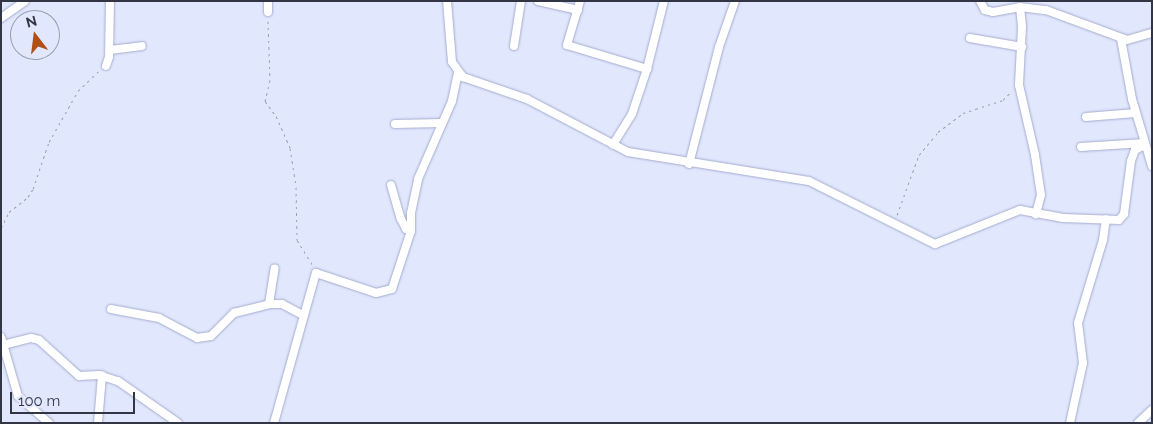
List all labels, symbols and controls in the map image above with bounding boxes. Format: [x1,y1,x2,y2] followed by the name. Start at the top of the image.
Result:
[10,10,60,60] north arrow
[24,12,39,31] text: N
[12,382,138,414] scale bar
[18,392,60,410] text: 100 m

